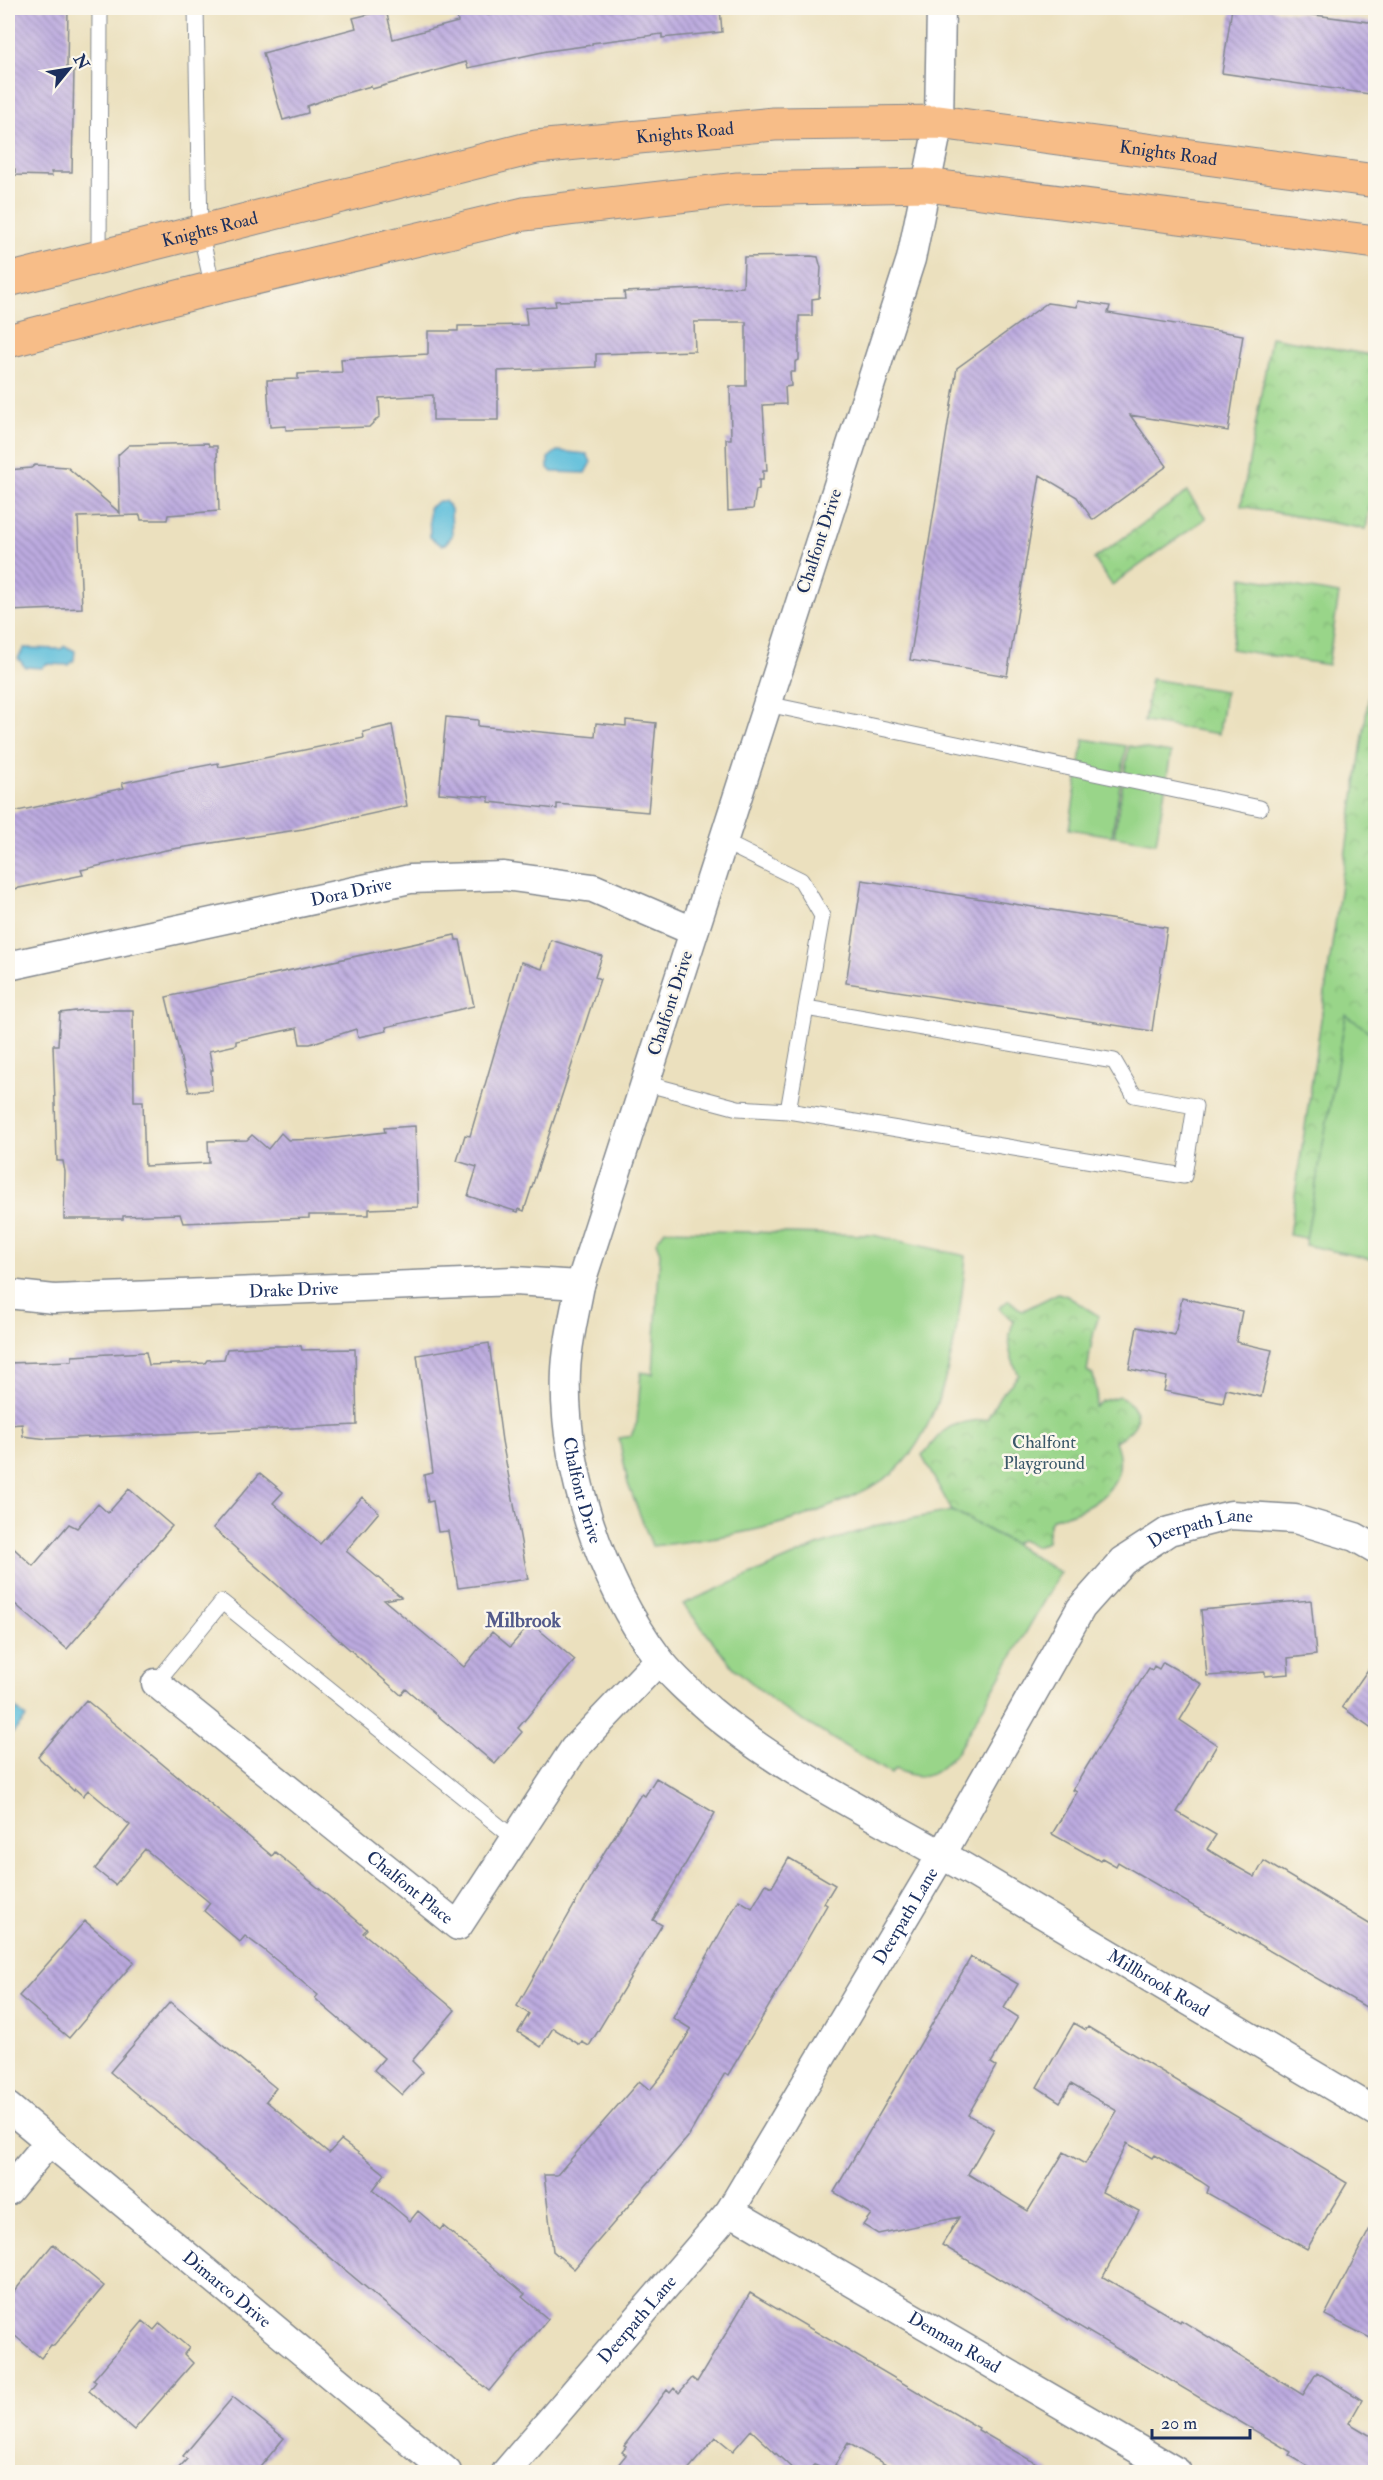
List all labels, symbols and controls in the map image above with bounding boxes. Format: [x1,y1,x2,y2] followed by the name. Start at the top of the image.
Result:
[39,39,99,99] north arrow
[68,50,94,74] text: N
[635,117,735,149] street label: Knights Road
[1118,135,1219,171] street label: Knights Road
[159,206,260,253] street label: Knights Road
[792,485,847,597] street label: Chalfont Drive
[308,872,394,912] street label: Dora Drive
[643,947,698,1059] street label: Chalfont Drive
[248,1277,339,1303] street label: Drake Drive
[1003,1431,1085,1475] park label: Chalfont Playground
[558,1435,607,1547] street label: Chalfont Drive
[1143,1504,1254,1554] street label: Deerpath Lane
[484,1608,561,1633] district label: Milbrook
[361,1846,458,1930] street label: Chalfont Place
[868,1863,944,1969] street label: Deerpath Lane
[1103,1944,1213,2023] street label: Millbrook Road
[178,2246,276,2333] street label: Dimarco Drive
[593,2270,682,2369] street label: Deerpath Lane
[904,2306,1005,2379] street label: Denman Road
[1152,2402,1250,2440] scale bar
[1161,2412,1197,2435] text: 20 m

